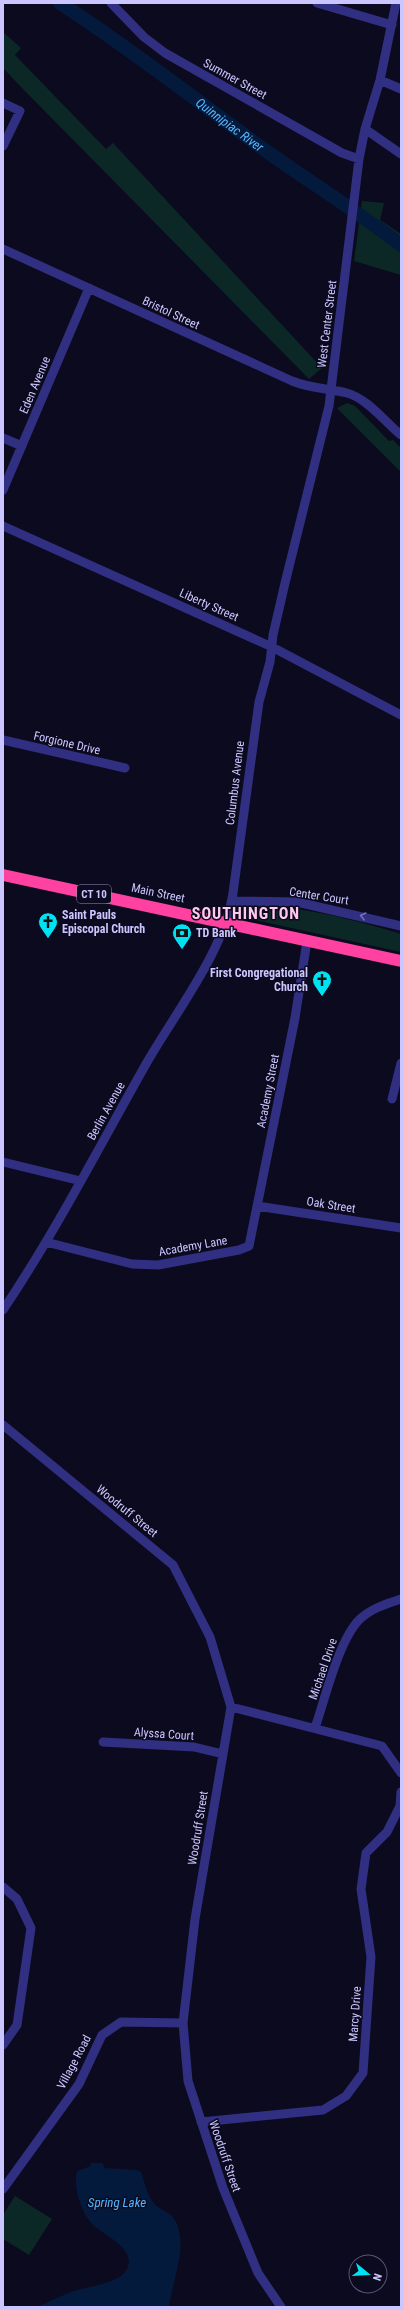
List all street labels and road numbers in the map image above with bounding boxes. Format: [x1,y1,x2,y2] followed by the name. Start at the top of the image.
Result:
[201,56,270,102] street label: Summer Street
[315,279,339,369] street label: West Center Street
[140,294,202,333] street label: Bristol Street
[17,354,53,416] street label: Eden Avenue
[177,586,241,624] street label: Liberty Street
[32,729,102,758] street label: Forgione Drive
[223,740,247,826] street label: Columbus Avenue
[130,881,186,906] street label: Main Street
[288,884,350,908] street label: Center Court
[77,885,111,903] road number: CT 10
[254,1053,282,1129] street label: Academy Street
[84,1079,128,1143] street label: Berlin Avenue
[306,1194,357,1216] street label: Oak Street
[158,1233,229,1259] street label: Academy Lane
[93,1482,161,1540] street label: Woodruff Street
[306,1636,340,1702] street label: Michael Drive
[133,1725,195,1743] street label: Alyssa Court
[185,1789,211,1866] street label: Woodruff Street
[346,1985,364,2042] street label: Marcy Drive
[54,2033,94,2091] street label: Village Road
[206,2118,244,2194] street label: Woodruff Street

